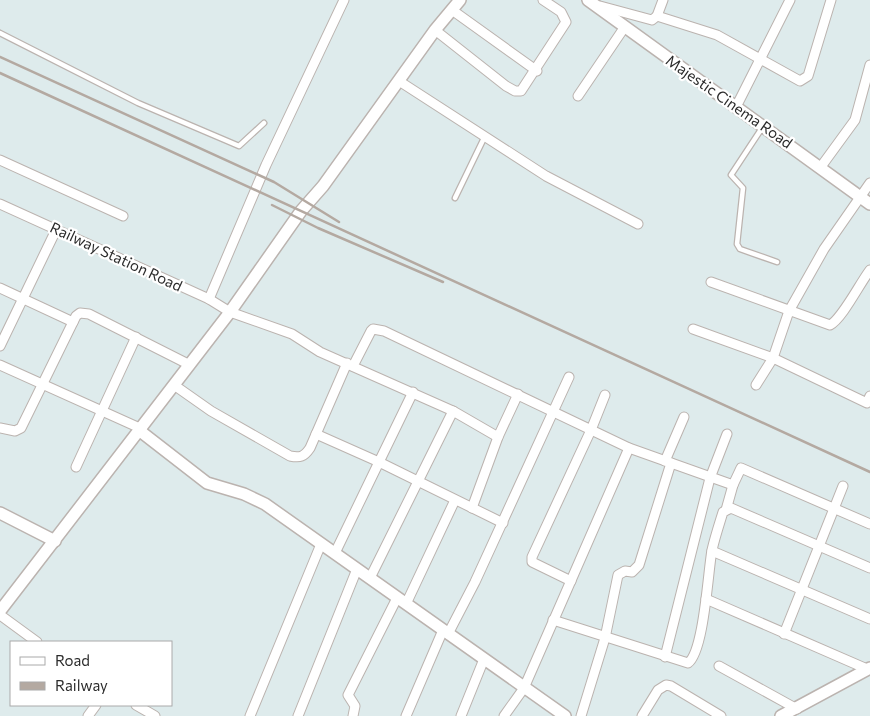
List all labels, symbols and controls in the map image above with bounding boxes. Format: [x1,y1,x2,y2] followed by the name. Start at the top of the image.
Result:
[663,51,796,152] street label: Majestic Cinema Road
[47,218,185,295] street label: Railway Station Road
[10,641,172,706] legend
[55,651,90,669] text: Road
[55,676,108,694] text: Railway

